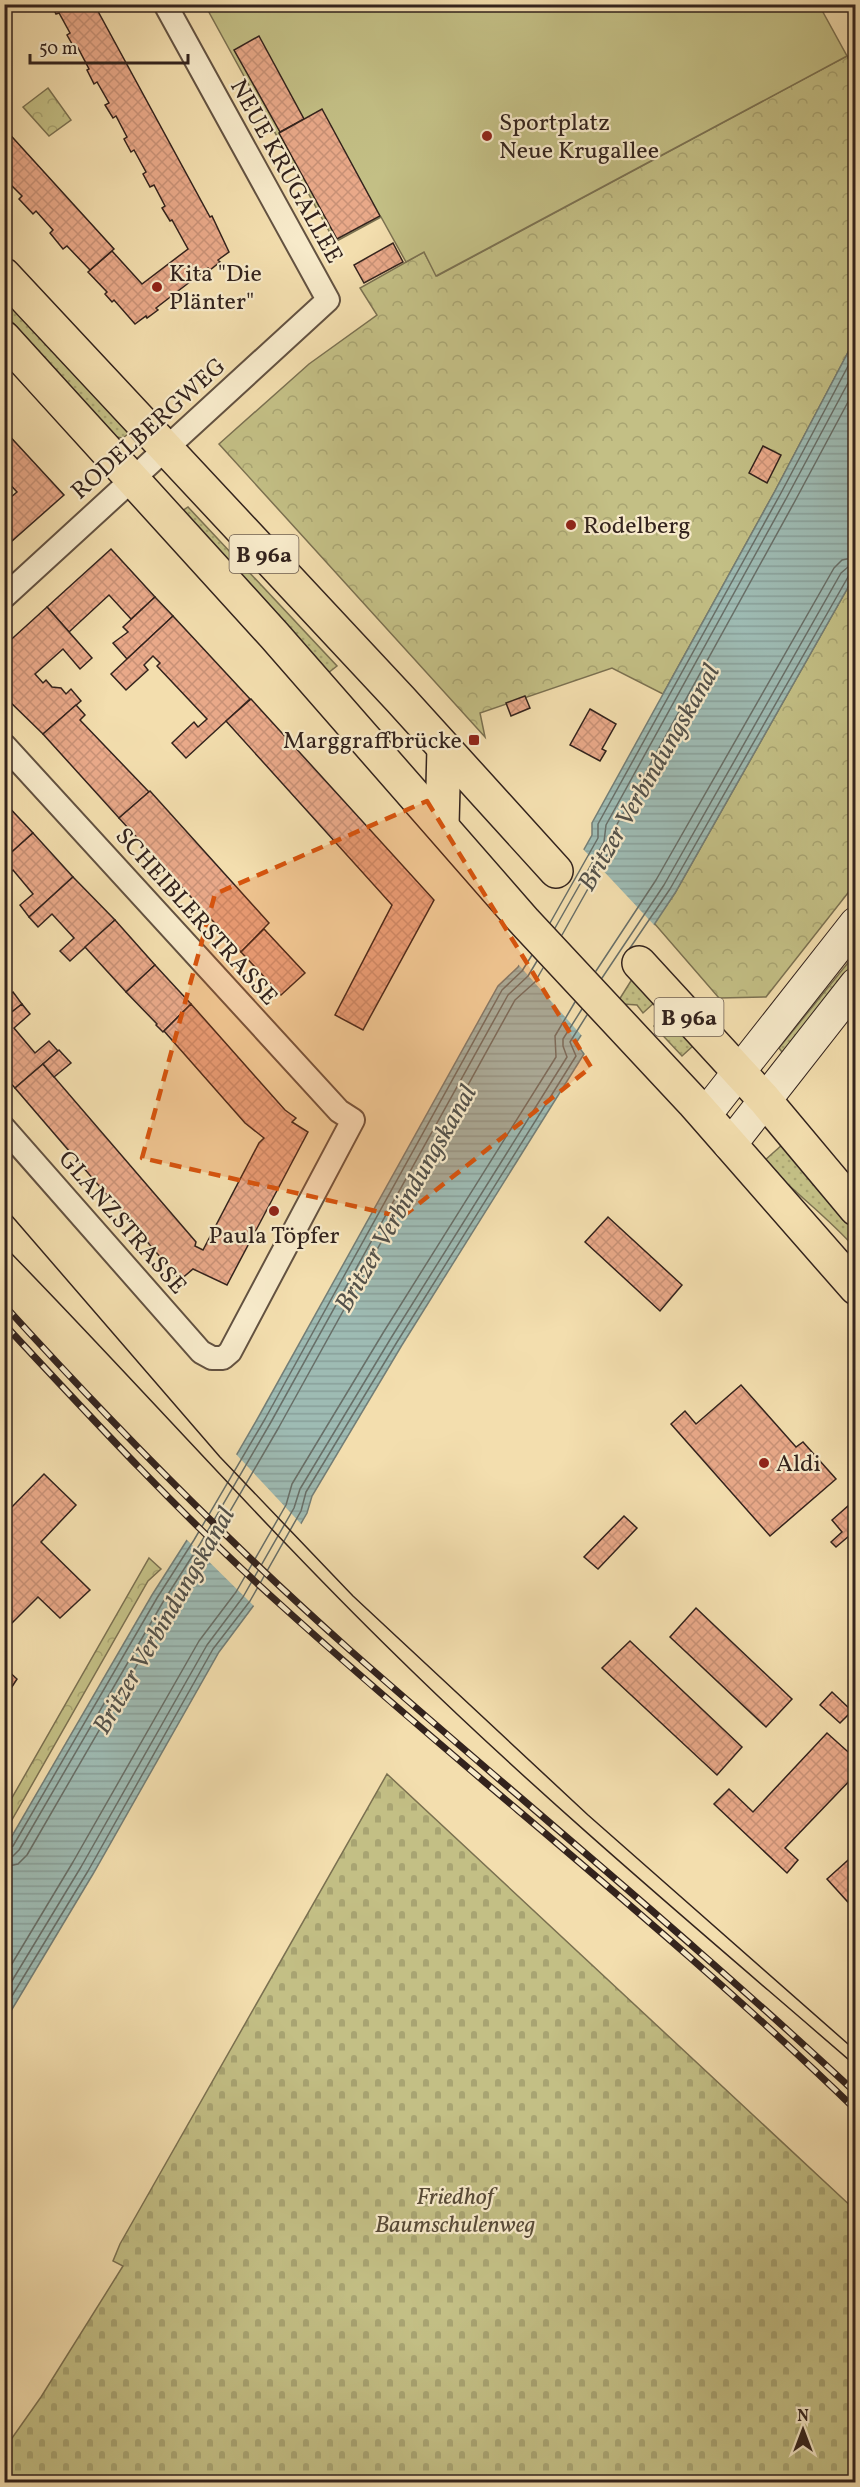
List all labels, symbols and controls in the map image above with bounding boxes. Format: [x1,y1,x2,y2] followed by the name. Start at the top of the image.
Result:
[30,27,188,65] scale bar
[39,37,78,62] text: 50 m
[220,74,350,270] street label: NEUE KRUGALLEE
[499,107,659,169] place label: Sportplatz Neue Krugallee
[480,129,494,143] marker: Sportplatz Neue Krugallee
[169,258,262,320] place label: Kita "Die Plänter"
[150,280,164,294] marker: Kita "Die Plänter"
[64,351,234,508] street label: RODELBERGWEG
[583,510,691,544] place label: Rodelberg
[564,518,578,532] marker: Rodelberg
[230,535,298,573] road number: B 96a
[570,657,730,898] water label: Britzer Verbindungskanal
[283,725,462,759] place label: Marggraffbrücke
[467,733,481,747] marker: Marggraffbrücke
[106,821,285,1014] street label: SCHEIBLERSTRASSE
[654,998,724,1036] road number: B 96a
[327,1078,487,1319] water label: Britzer Verbindungskanal
[49,1144,194,1303] street label: GLANZSTRASSE
[267,1204,281,1218] marker: Paula Töpfer
[208,1220,340,1254] place label: Paula Töpfer
[776,1448,821,1482] place label: Aldi
[757,1456,771,1470] marker: Aldi
[85,1500,245,1741] water label: Britzer Verbindungskanal
[375,2181,535,2243] park label: Friedhof Baumschulenweg
[773,2400,833,2460] north arrow
[797,2406,809,2428] text: N

